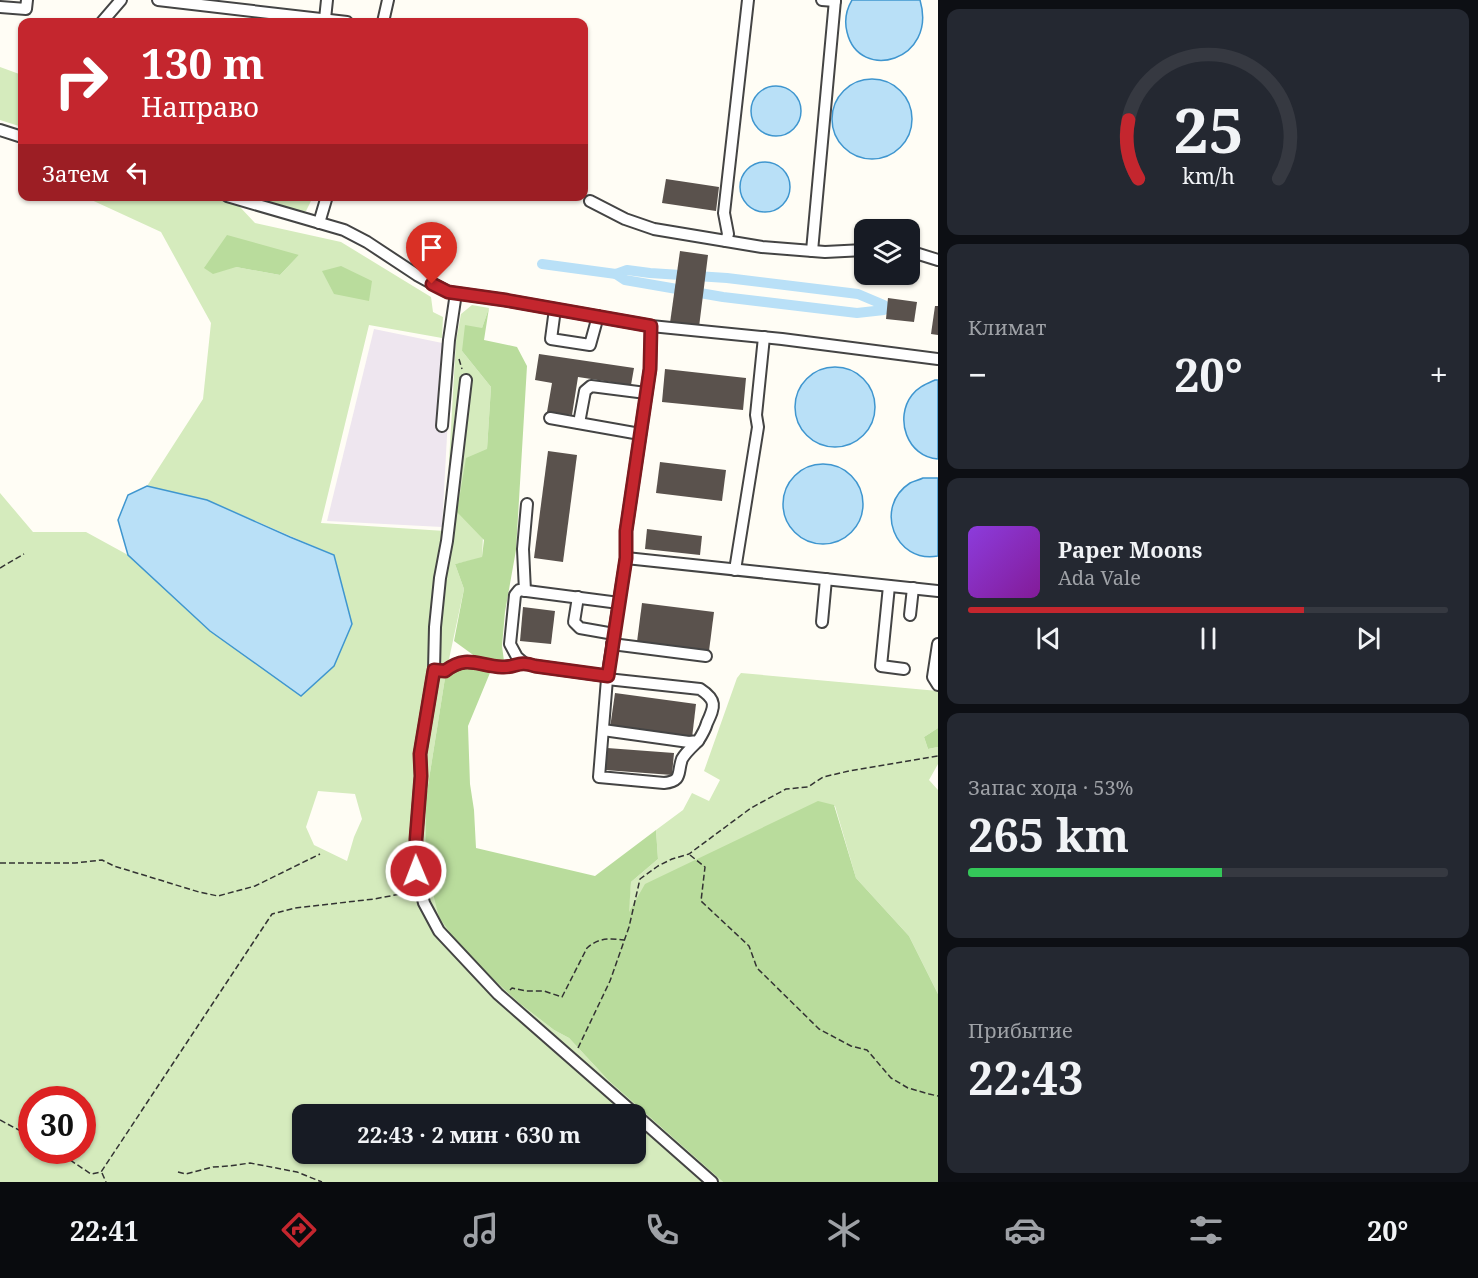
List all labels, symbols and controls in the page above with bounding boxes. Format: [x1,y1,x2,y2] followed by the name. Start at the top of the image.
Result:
[141,34,265,91] text: 130 m
[42,42,120,120] icon: right
[1173,86,1243,171] text: 25
[141,88,259,125] text: Направо
[121,156,154,189] icon: left
[42,158,109,188] text: Затем
[1182,161,1235,190] text: km/h
[854,219,920,285] map controls
[854,219,920,285] button: layers
[406,222,457,284] pin
[415,231,448,264] icon: arrive
[968,314,1046,341] text: Климат
[1174,344,1243,405] text: 20°
[968,352,987,397] text: −
[1430,352,1448,397] text: +
[1058,534,1202,564] text: Paper Moons
[1058,564,1141,591] text: Ada Vale
[1032,622,1065,655] icon: previous
[1192,622,1225,655] icon: pause
[1352,622,1385,655] icon: next
[968,774,1133,801] text: Запас хода · 53%
[968,804,1129,865] text: 265 km
[384,839,448,903] position arrow
[968,1017,1073,1044] text: Прибытие
[968,1047,1083,1108] text: 22:43
[18,1086,96,1164] speed limit sign: 30
[357,1119,581,1149] text: 22:43 · 2 мин · 630 m
[278,1209,320,1251] icon: directions
[460,1209,502,1251] icon: music
[641,1209,683,1251] icon: phone
[823,1209,865,1251] icon: climate
[1004,1209,1046,1251] icon: car
[1185,1209,1227,1251] icon: filters
[70,1212,139,1249] text: 22:41
[1367,1212,1408,1249] text: 20°

